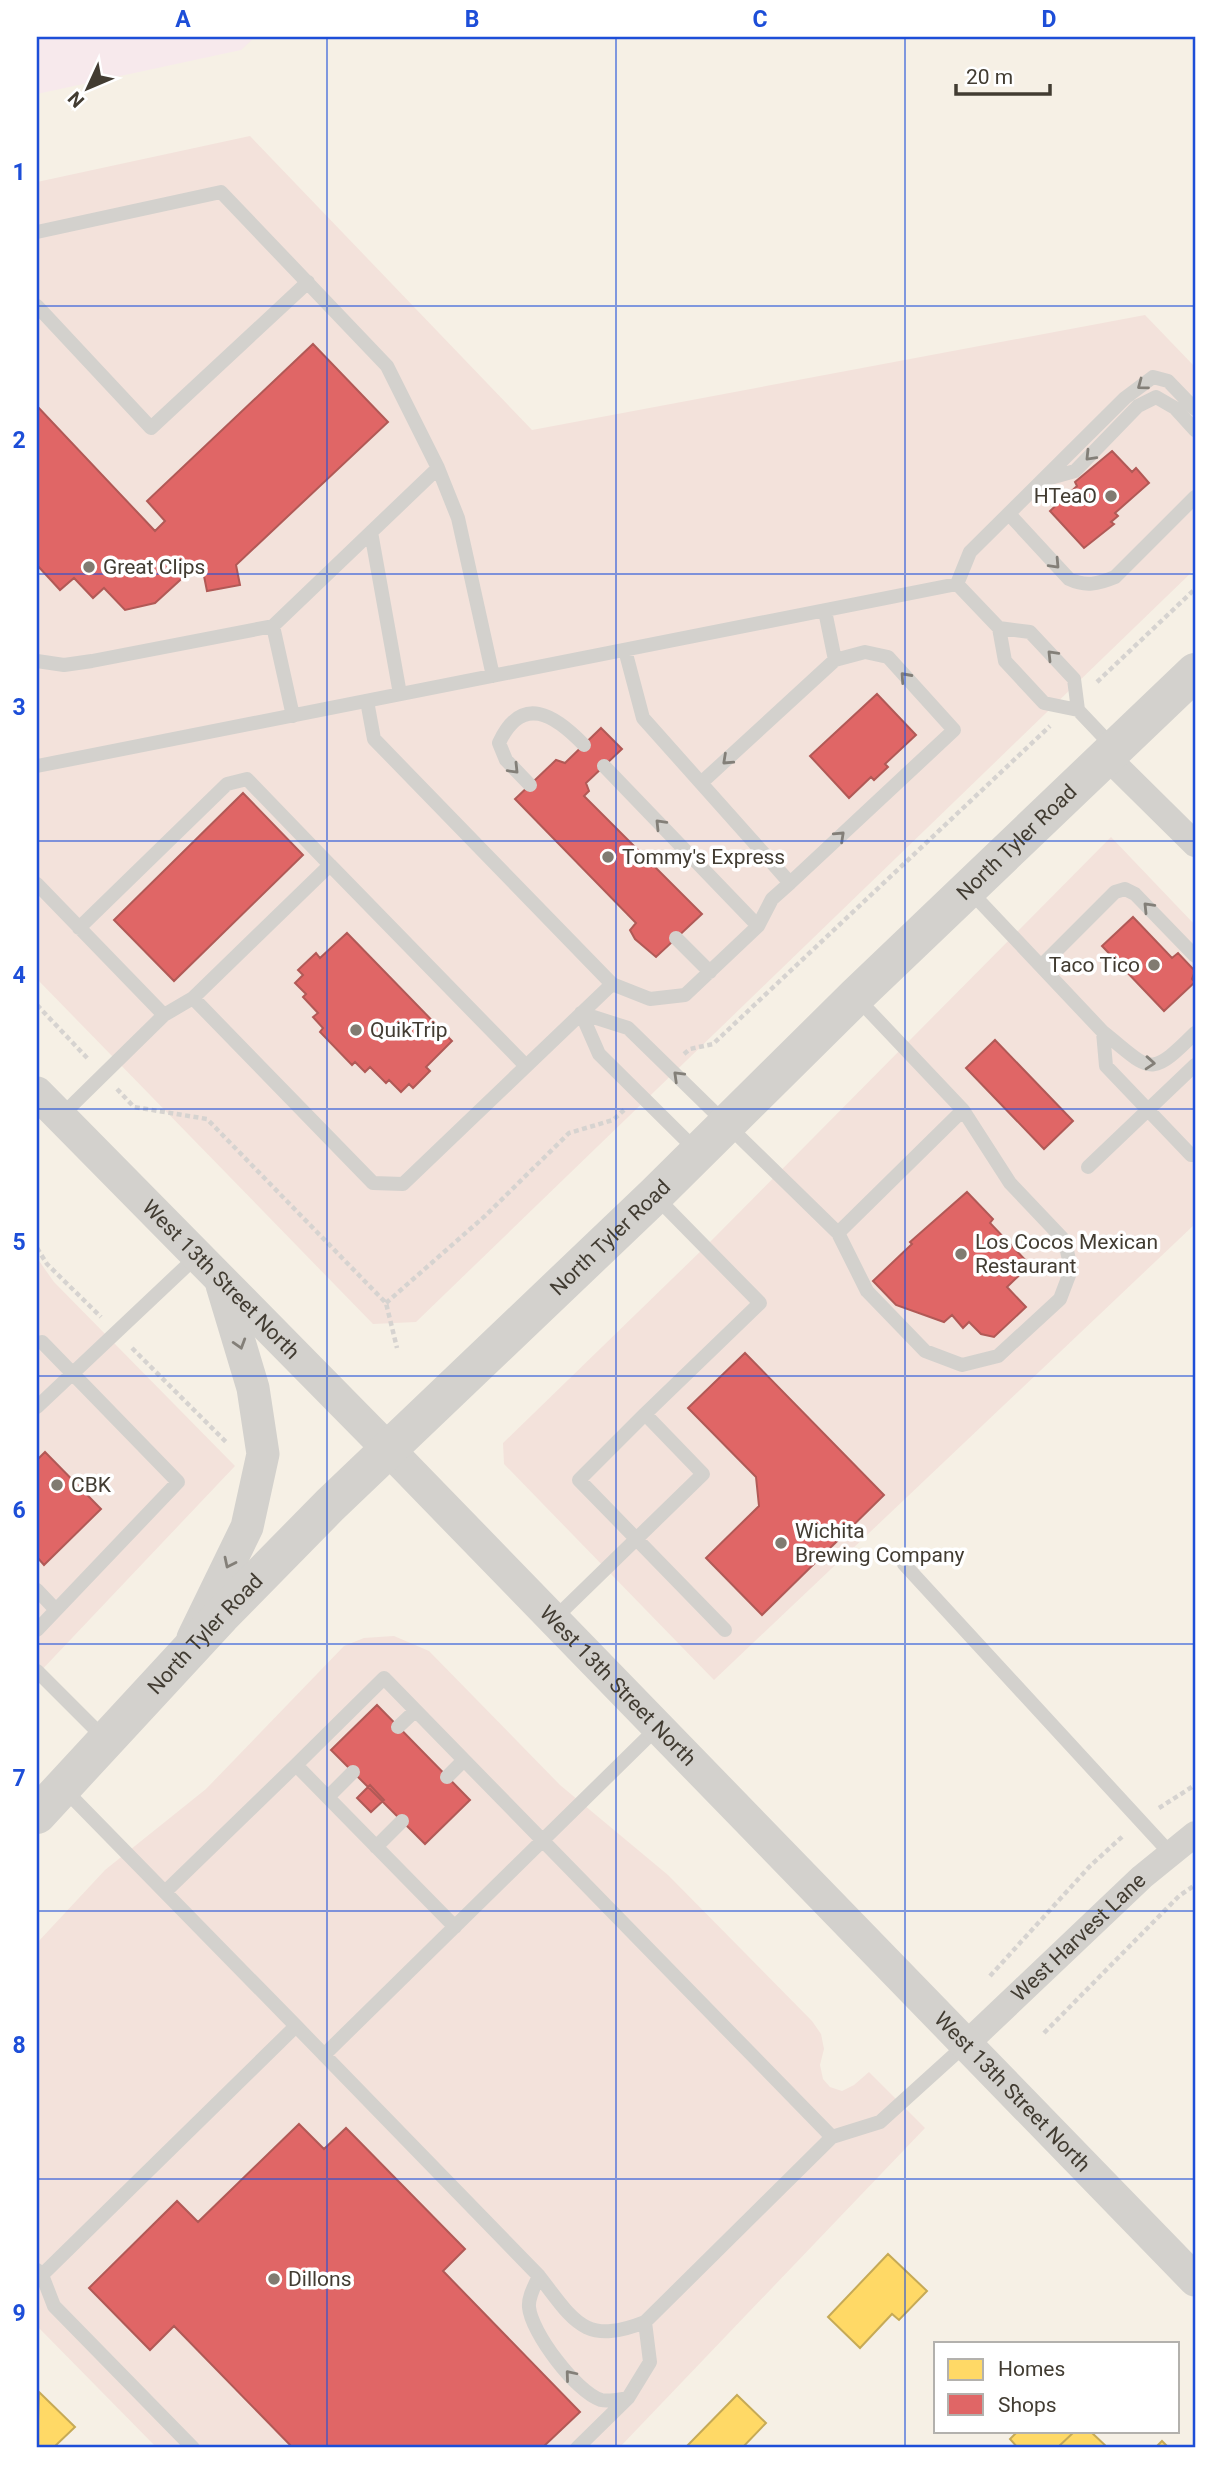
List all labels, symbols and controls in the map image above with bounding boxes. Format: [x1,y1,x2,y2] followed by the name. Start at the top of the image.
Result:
[175,6,191,33] text: A
[465,6,479,33] text: B
[752,6,768,33] text: C
[1042,6,1056,33] text: D
[52,52,122,122] north arrow
[956,52,1050,96] scale bar
[966,65,1013,89] text: 20 m
[63,87,89,112] text: N
[12,159,26,186] text: 1
[1137,377,1150,390] one-way arrow
[12,427,26,454] text: 2
[1085,448,1098,461] one-way arrow
[1034,484,1097,508] place label: HTeaO
[1103,488,1119,504] marker: HTeaO
[103,555,205,579] place label: Great Clips
[1047,556,1060,569] one-way arrow
[81,559,97,575] marker: Great Clips
[1048,650,1061,663] one-way arrow
[901,672,914,685] one-way arrow
[12,694,26,721] text: 3
[722,751,735,764] one-way arrow
[506,761,519,774] one-way arrow
[952,780,1082,905] street label: North Tyler Road
[655,820,668,833] one-way arrow
[832,832,845,844] one-way arrow
[622,845,785,869] place label: Tommy's Express
[600,849,616,865] marker: Tommy's Express
[1143,903,1156,916] one-way arrow
[1049,953,1140,977] place label: Taco Tico
[1146,957,1162,973] marker: Taco Tico
[12,962,26,989] text: 4
[370,1018,448,1042] place label: QuikTrip
[348,1022,364,1038] marker: QuikTrip
[1145,1055,1156,1070] one-way arrow
[674,1071,687,1084] one-way arrow
[545,1175,675,1300] street label: North Tyler Road
[137,1195,304,1364] street label: West 13th Street North
[12,1229,26,1256] text: 5
[975,1230,1158,1278] place label: Los Cocos Mexican Restaurant
[953,1246,969,1262] marker: Los Cocos Mexican Restaurant
[231,1338,246,1350] one-way arrow
[71,1473,112,1497] place label: CBK
[49,1477,65,1493] marker: CBK
[12,1497,26,1524] text: 6
[795,1519,964,1567] place label: Wichita Brewing Company
[773,1535,789,1551] marker: Wichita Brewing Company
[224,1556,238,1568] one-way arrow
[143,1569,268,1699] street label: North Tyler Road
[535,1601,701,1771] street label: West 13th Street North
[12,1765,26,1792] text: 7
[1007,1868,1151,2006] street label: West Harvest Lane
[929,2007,1095,2177] street label: West 13th Street North
[12,2032,26,2059] text: 8
[288,2267,352,2291] place label: Dillons
[266,2271,282,2287] marker: Dillons
[12,2300,26,2327] text: 9
[934,2342,1180,2432] legend
[998,2357,1065,2381] text: Homes
[566,2370,578,2383] one-way arrow
[998,2393,1057,2417] text: Shops

